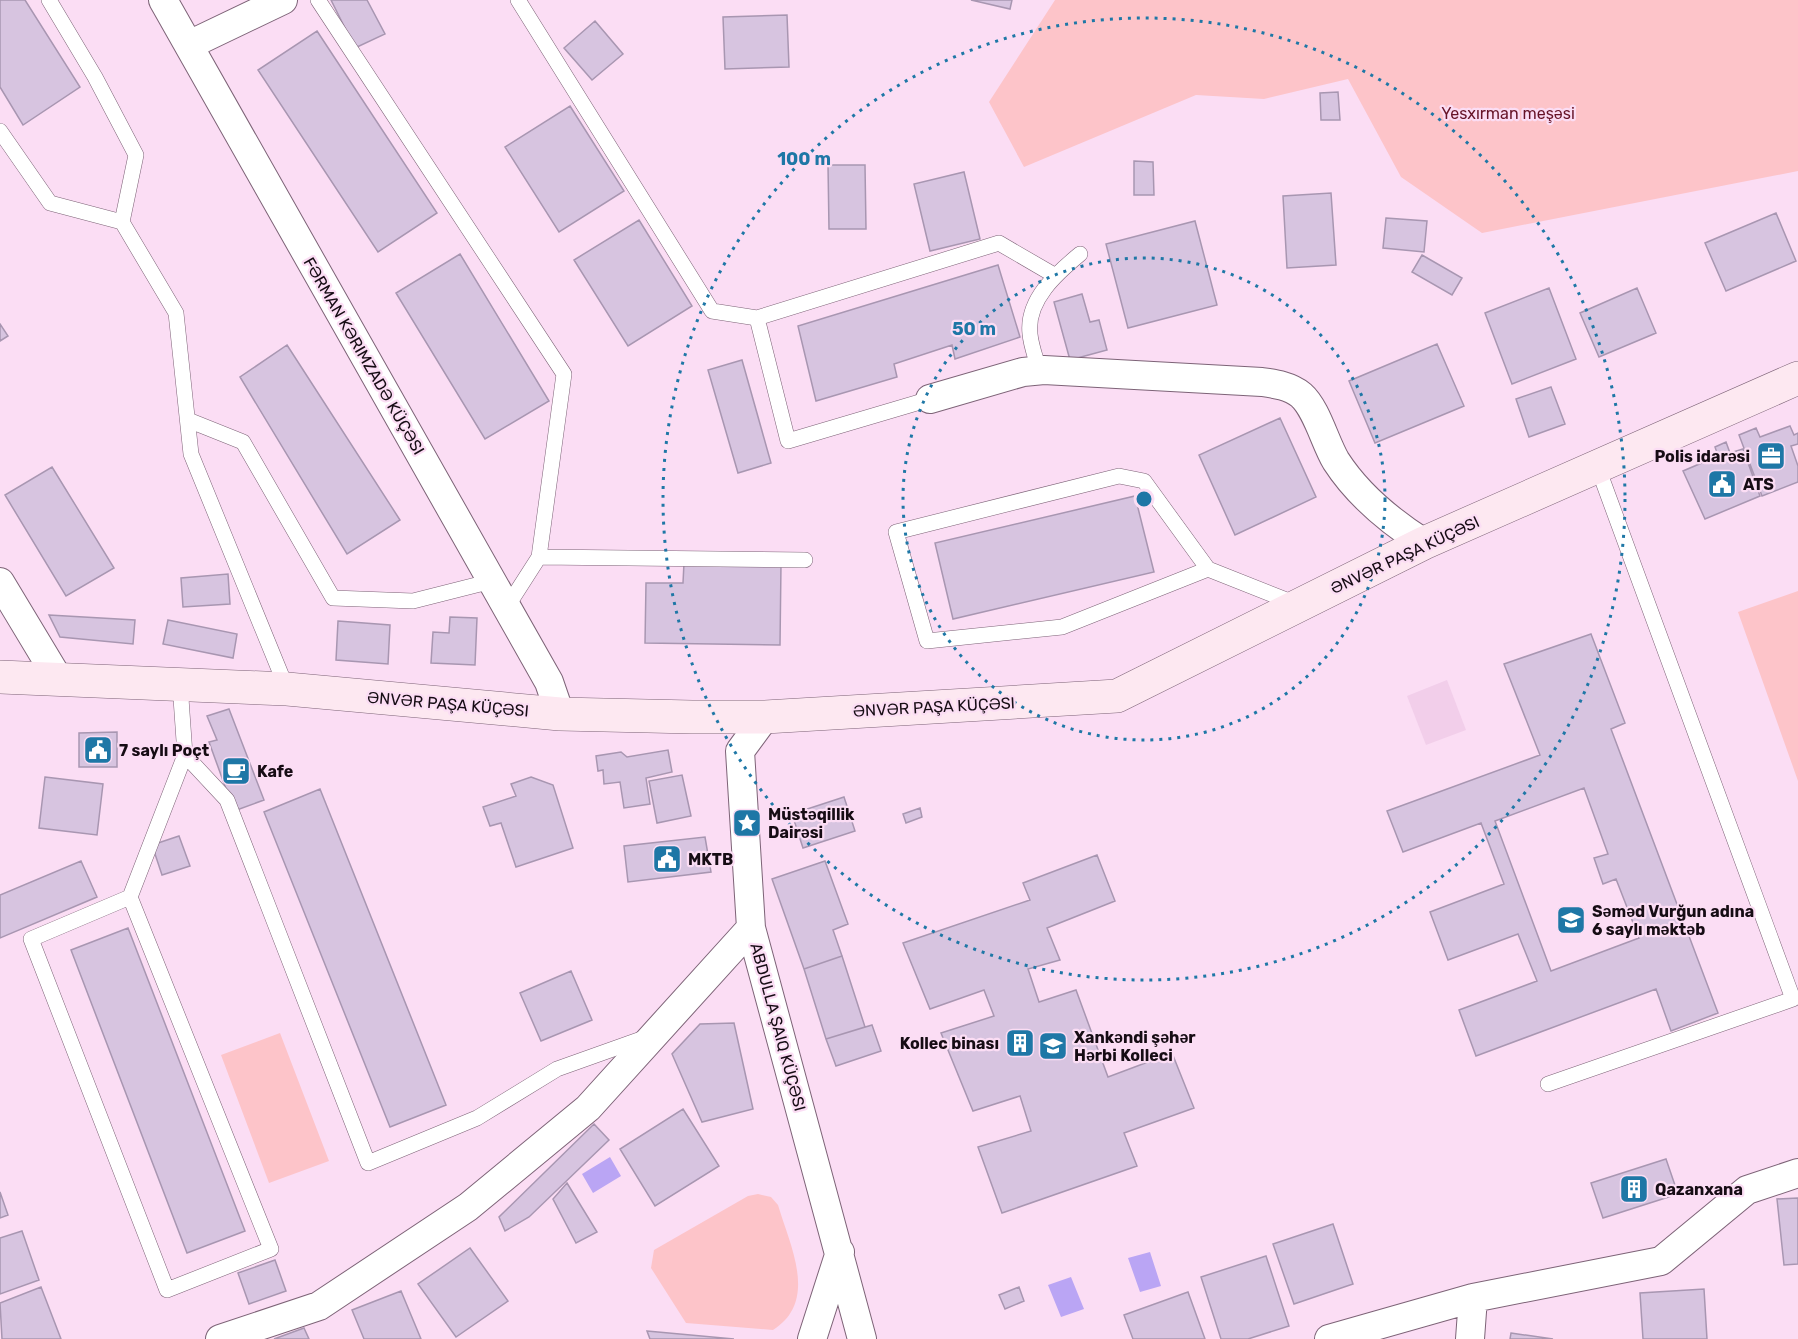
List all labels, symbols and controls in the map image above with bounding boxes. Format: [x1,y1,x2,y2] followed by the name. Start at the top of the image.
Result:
[1441,104,1575,123] park label: Yesxırman meşəsi
[777,148,831,170] text: 100 m
[300,254,428,458] street label: FƏRMAN KƏRIMZADƏ KÜÇƏSI
[952,318,996,340] text: 50 m
[1755,440,1787,472] office icon: Polis idarəsi
[1654,447,1750,466] place label: Polis idarəsi
[1706,468,1738,500] public building icon: ATS
[1743,475,1774,494] place label: ATS
[1134,489,1154,509] centre of rings
[1328,512,1482,598] street label: ƏNVƏR PAŞA KÜÇƏSI
[366,687,530,721] street label: ƏNVƏR PAŞA KÜÇƏSI
[853,693,1015,721] street label: ƏNVƏR PAŞA KÜÇƏSI
[82,734,114,766] public building icon: 7 saylı Poçt
[119,741,210,760] place label: 7 saylı Poçt
[220,755,252,787] cafe icon: Kafe
[257,762,293,781] place label: Kafe
[768,805,855,842] place label: Müstəqillik Dairəsi
[731,807,763,839] place icon: Müstəqillik Dairəsi
[651,843,683,875] public building icon: MKTB
[688,850,733,869] place label: MKTB
[1592,902,1754,939] place label: Səməd Vurğun adına 6 saylı məktəb
[1555,904,1587,936] school or university icon: Səməd Vurğun adına 6 saylı məktəb
[746,941,810,1113] street label: ABDULLA ŞAIQ KÜÇƏSI
[1004,1027,1036,1059] building icon: Kollec binası
[1074,1028,1196,1065] place label: Xankəndi şəhər Hərbi Kolleci
[1037,1030,1069,1062] school or university icon: Xankəndi şəhər Hərbi Kolleci
[900,1034,999,1053] place label: Kollec binası
[1618,1173,1650,1205] building icon: Qazanxana
[1655,1180,1743,1199] place label: Qazanxana

